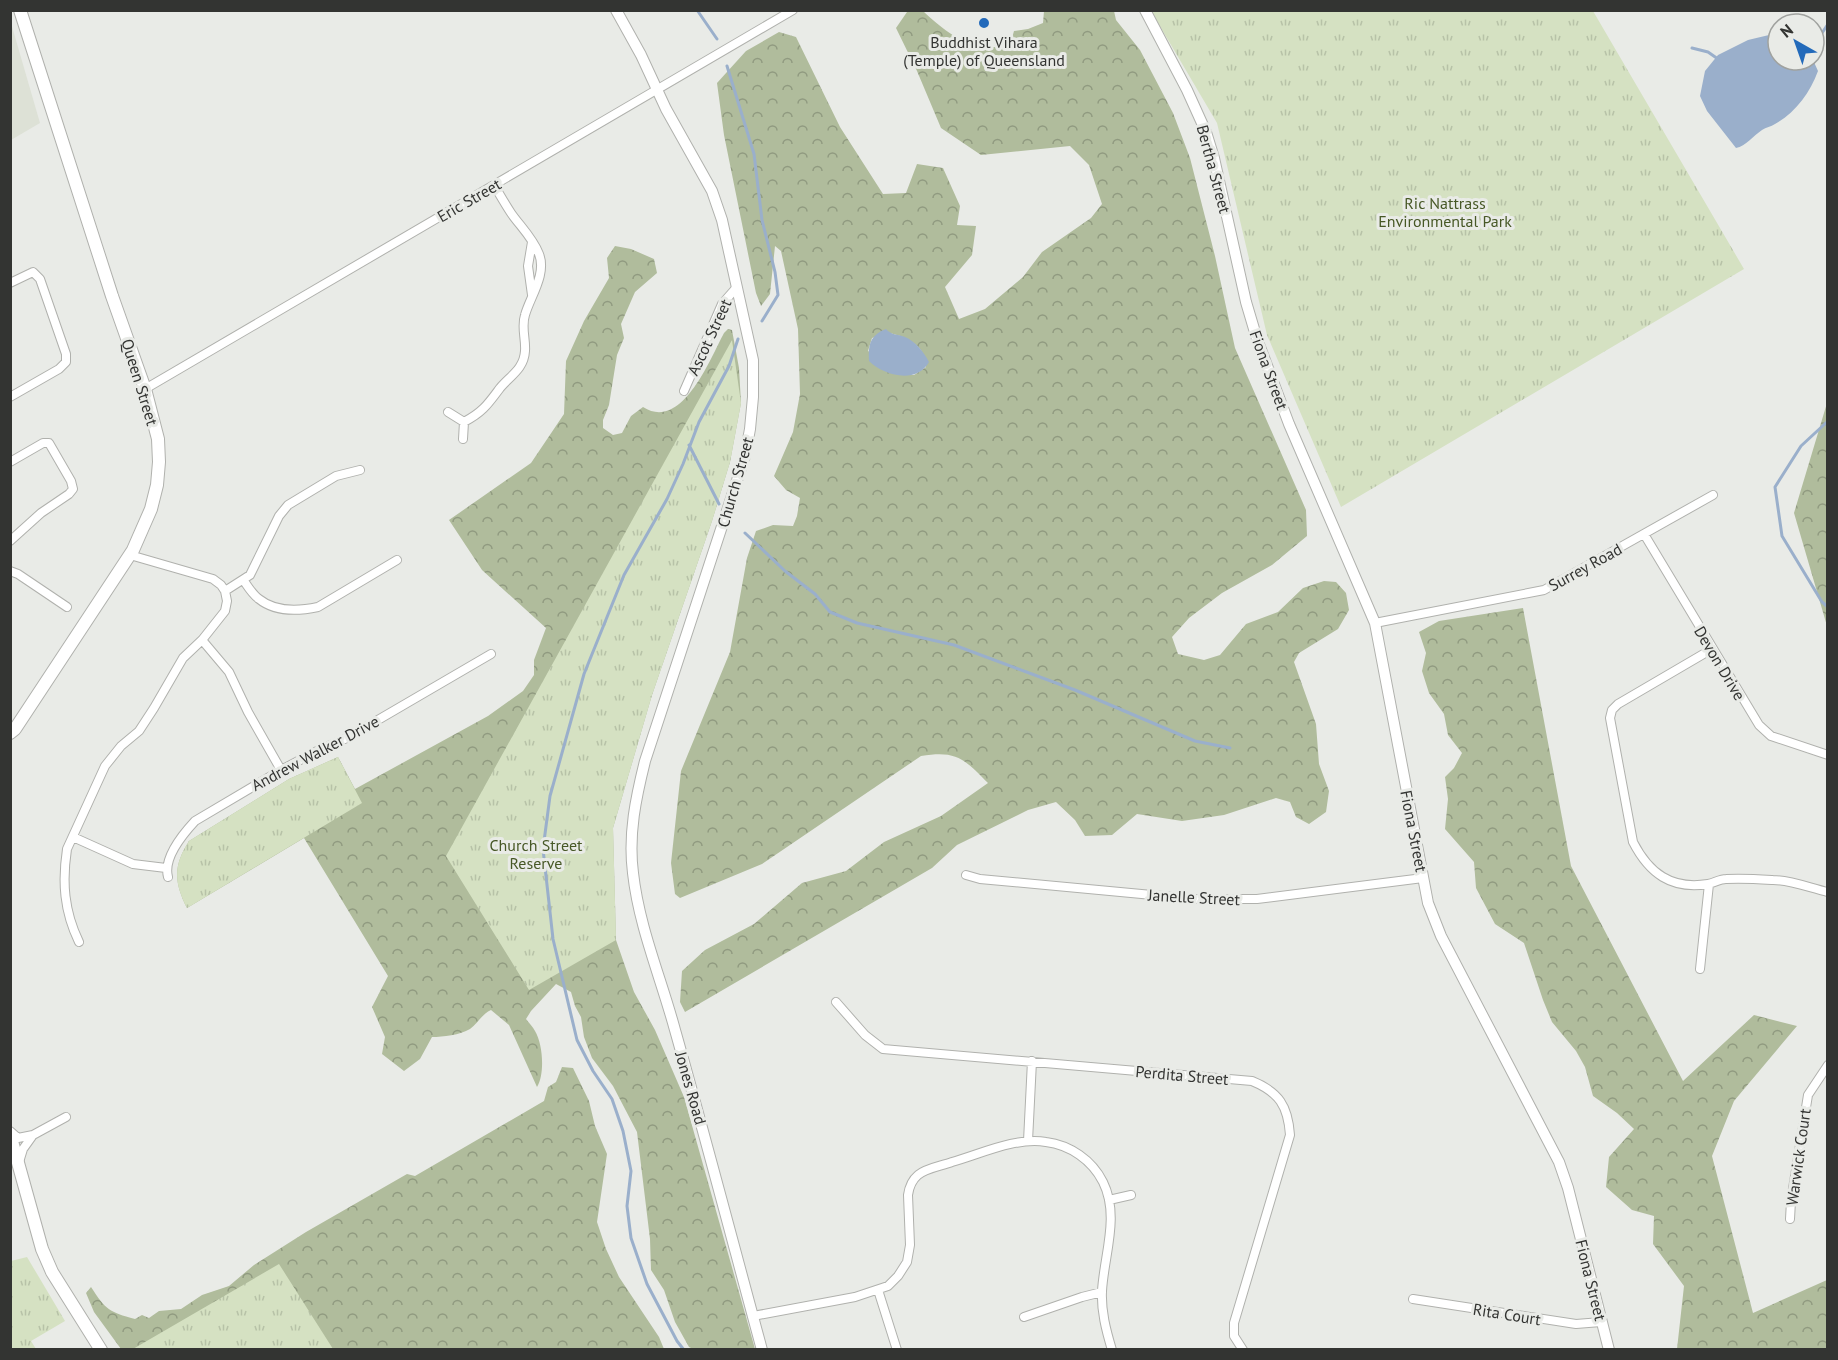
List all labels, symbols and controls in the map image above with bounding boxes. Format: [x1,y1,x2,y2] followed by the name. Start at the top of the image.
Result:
[1766,12,1826,72] north arrow
[977,16,991,30] marker: Buddhist Vihara (Temple) of Queensland
[1776,19,1797,42] text: N
[903,32,1065,70] place label: Buddhist Vihara (Temple) of Queensland
[1193,123,1236,216] street label: Bertha Street
[434,173,505,226] street label: Eric Street
[1378,193,1512,231] park label: Ric Nattrass Environmental Park
[683,295,736,378] street label: Ascot Street
[1245,328,1293,413] street label: Fiona Street
[117,336,163,428] street label: Queen Street
[713,434,758,529] street label: Church Street
[1545,539,1625,595] street label: Surrey Road
[1690,622,1750,704] street label: Devon Drive
[248,711,382,795] street label: Andrew Walker Drive
[1396,788,1432,874] street label: Fiona Street
[489,835,583,873] park label: Church Street Reserve
[1146,885,1241,909] street label: Janelle Street
[671,1048,711,1127] street label: Jones Road
[1135,1061,1230,1089] street label: Perdita Street
[1781,1107,1815,1207] street label: Warwick Court
[1571,1237,1611,1323] street label: Fiona Street
[1472,1299,1543,1329] street label: Rita Court

